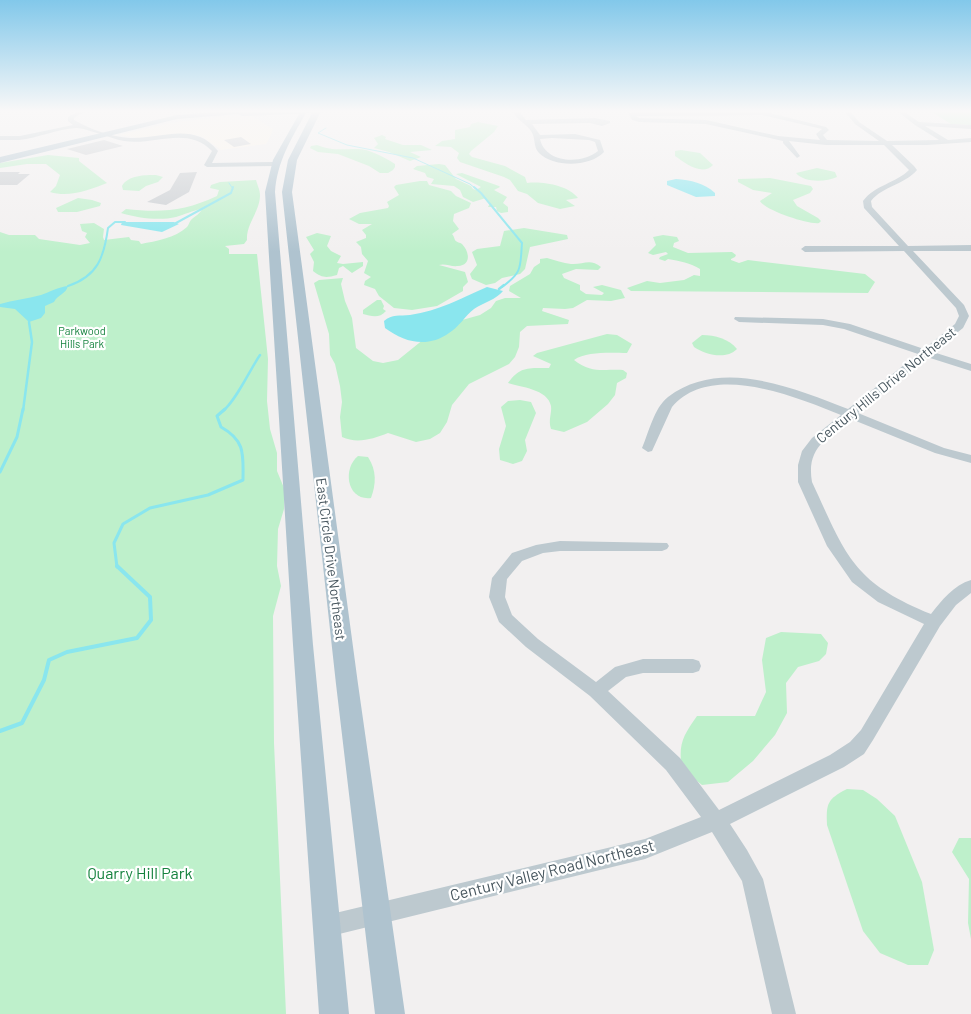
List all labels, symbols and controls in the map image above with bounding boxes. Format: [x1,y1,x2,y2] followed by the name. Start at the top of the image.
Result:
[812,323,959,446] street label: Century Hills Drive Northeast
[58,324,106,350] park label: Parkwood Hills Park
[313,477,350,641] street label: East Circle Drive Northeast
[448,835,656,904] street label: Century Valley Road Northeast
[87,863,193,882] park label: Quarry Hill Park

